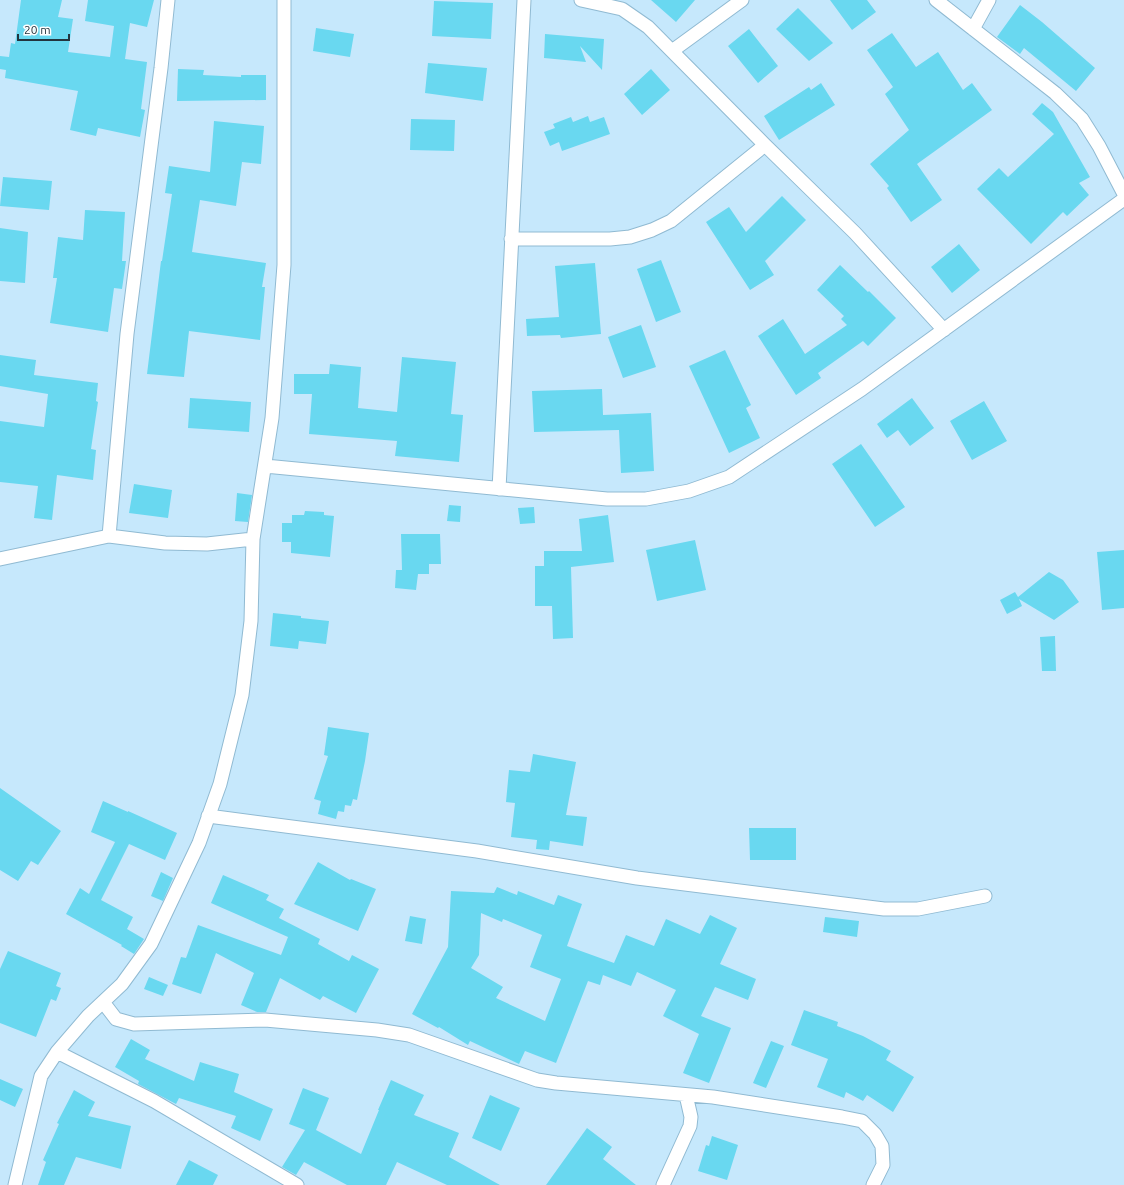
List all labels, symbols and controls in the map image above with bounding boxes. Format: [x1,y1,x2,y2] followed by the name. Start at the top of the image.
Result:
[18,16,69,42] scale bar
[24,23,51,36] text: 20 m

